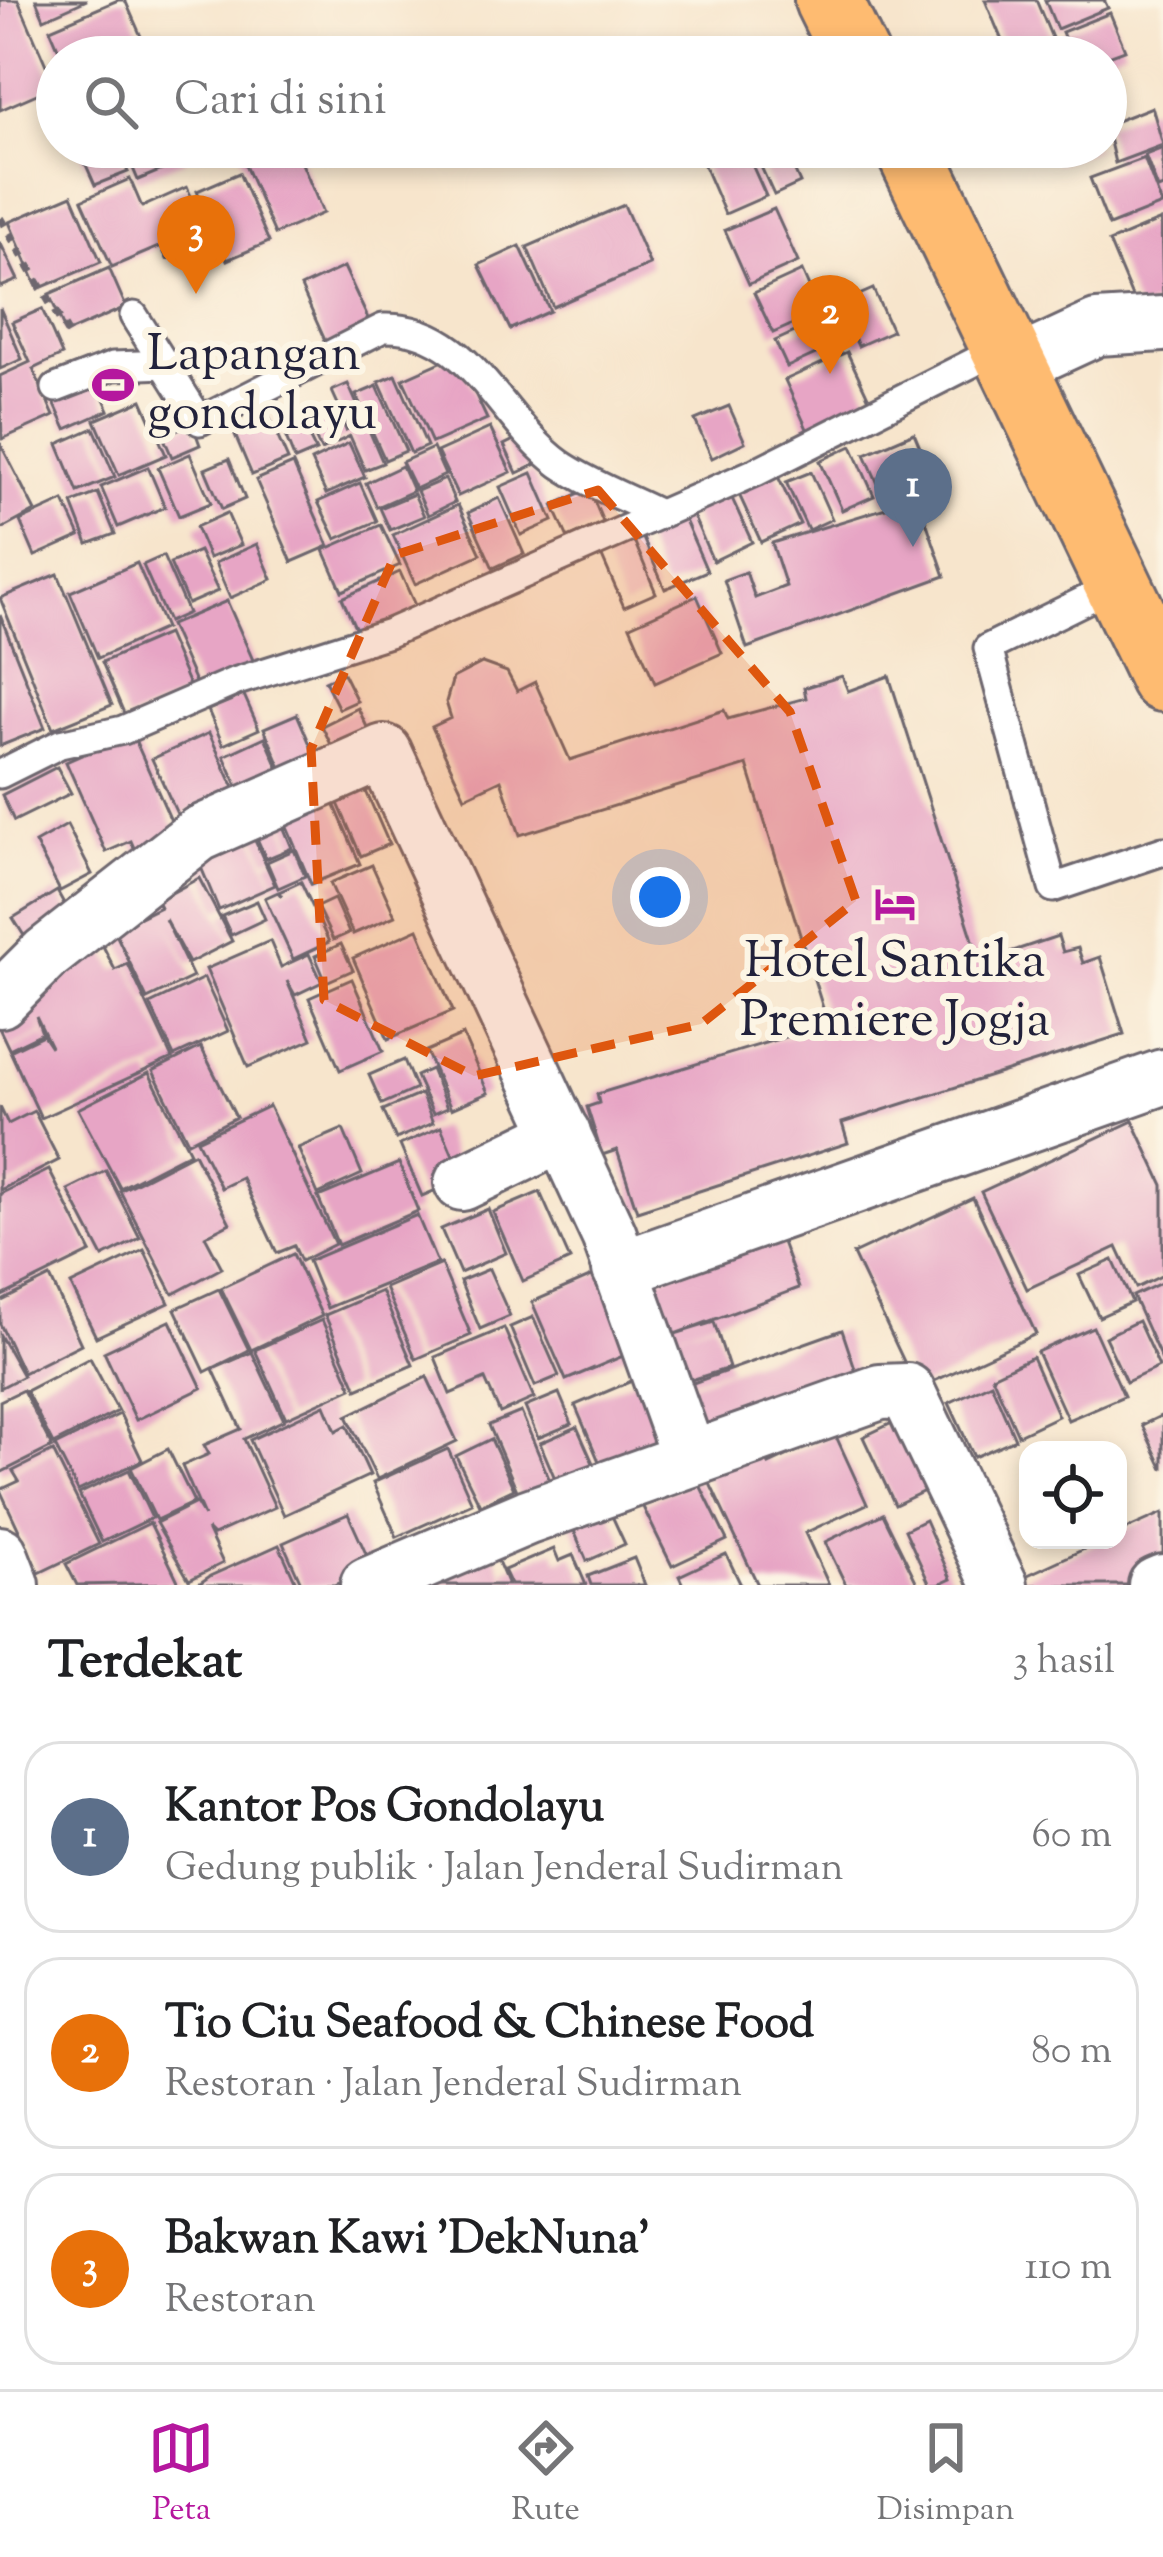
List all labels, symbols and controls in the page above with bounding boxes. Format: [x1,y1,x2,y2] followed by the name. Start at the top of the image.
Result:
[36,36,1127,168] search box
[78,69,144,135] icon: search
[174,70,387,135] text: Cari di sini
[157,195,235,294] pin: 3
[791,275,869,374] pin: 2
[147,320,377,452] place label: Lapangan gondolayu
[90,362,136,408] sports icon: Lapangan gondolayu
[874,448,952,547] pin: 1
[630,867,690,927] your location
[872,881,918,927] hotel icon: Hotel Santika Premiere Jogja
[740,927,1050,1059] place label: Hotel Santika Premiere Jogja
[1019,1441,1127,1549] map controls
[1019,1441,1127,1549] button: locate
[48,1627,242,1700] text: Terdekat
[1013,1635,1115,1691] text: 3 hasil
[165,1777,604,1842] text: Kantor Pos Gondolayu
[83,1809,97,1865] text: 1
[1031,1809,1112,1865] text: 60 m
[165,1842,843,1898] text: Gedung publik · Jalan Jenderal Sudirman
[165,1993,814,2058] text: Tio Ciu Seafood & Chinese Food
[81,2025,99,2081] text: 2
[1031,2025,1112,2081] text: 80 m
[165,2058,742,2114] text: Restoran · Jalan Jenderal Sudirman
[165,2209,650,2274] text: Bakwan Kawi 'DekNuna'
[82,2241,98,2297] text: 3
[1025,2241,1112,2297] text: 110 m
[165,2274,316,2330] text: Restoran
[148,2415,214,2535] tab: Peta
[511,2415,580,2535] tab: Rute
[877,2415,1015,2535] tab: Disimpan

